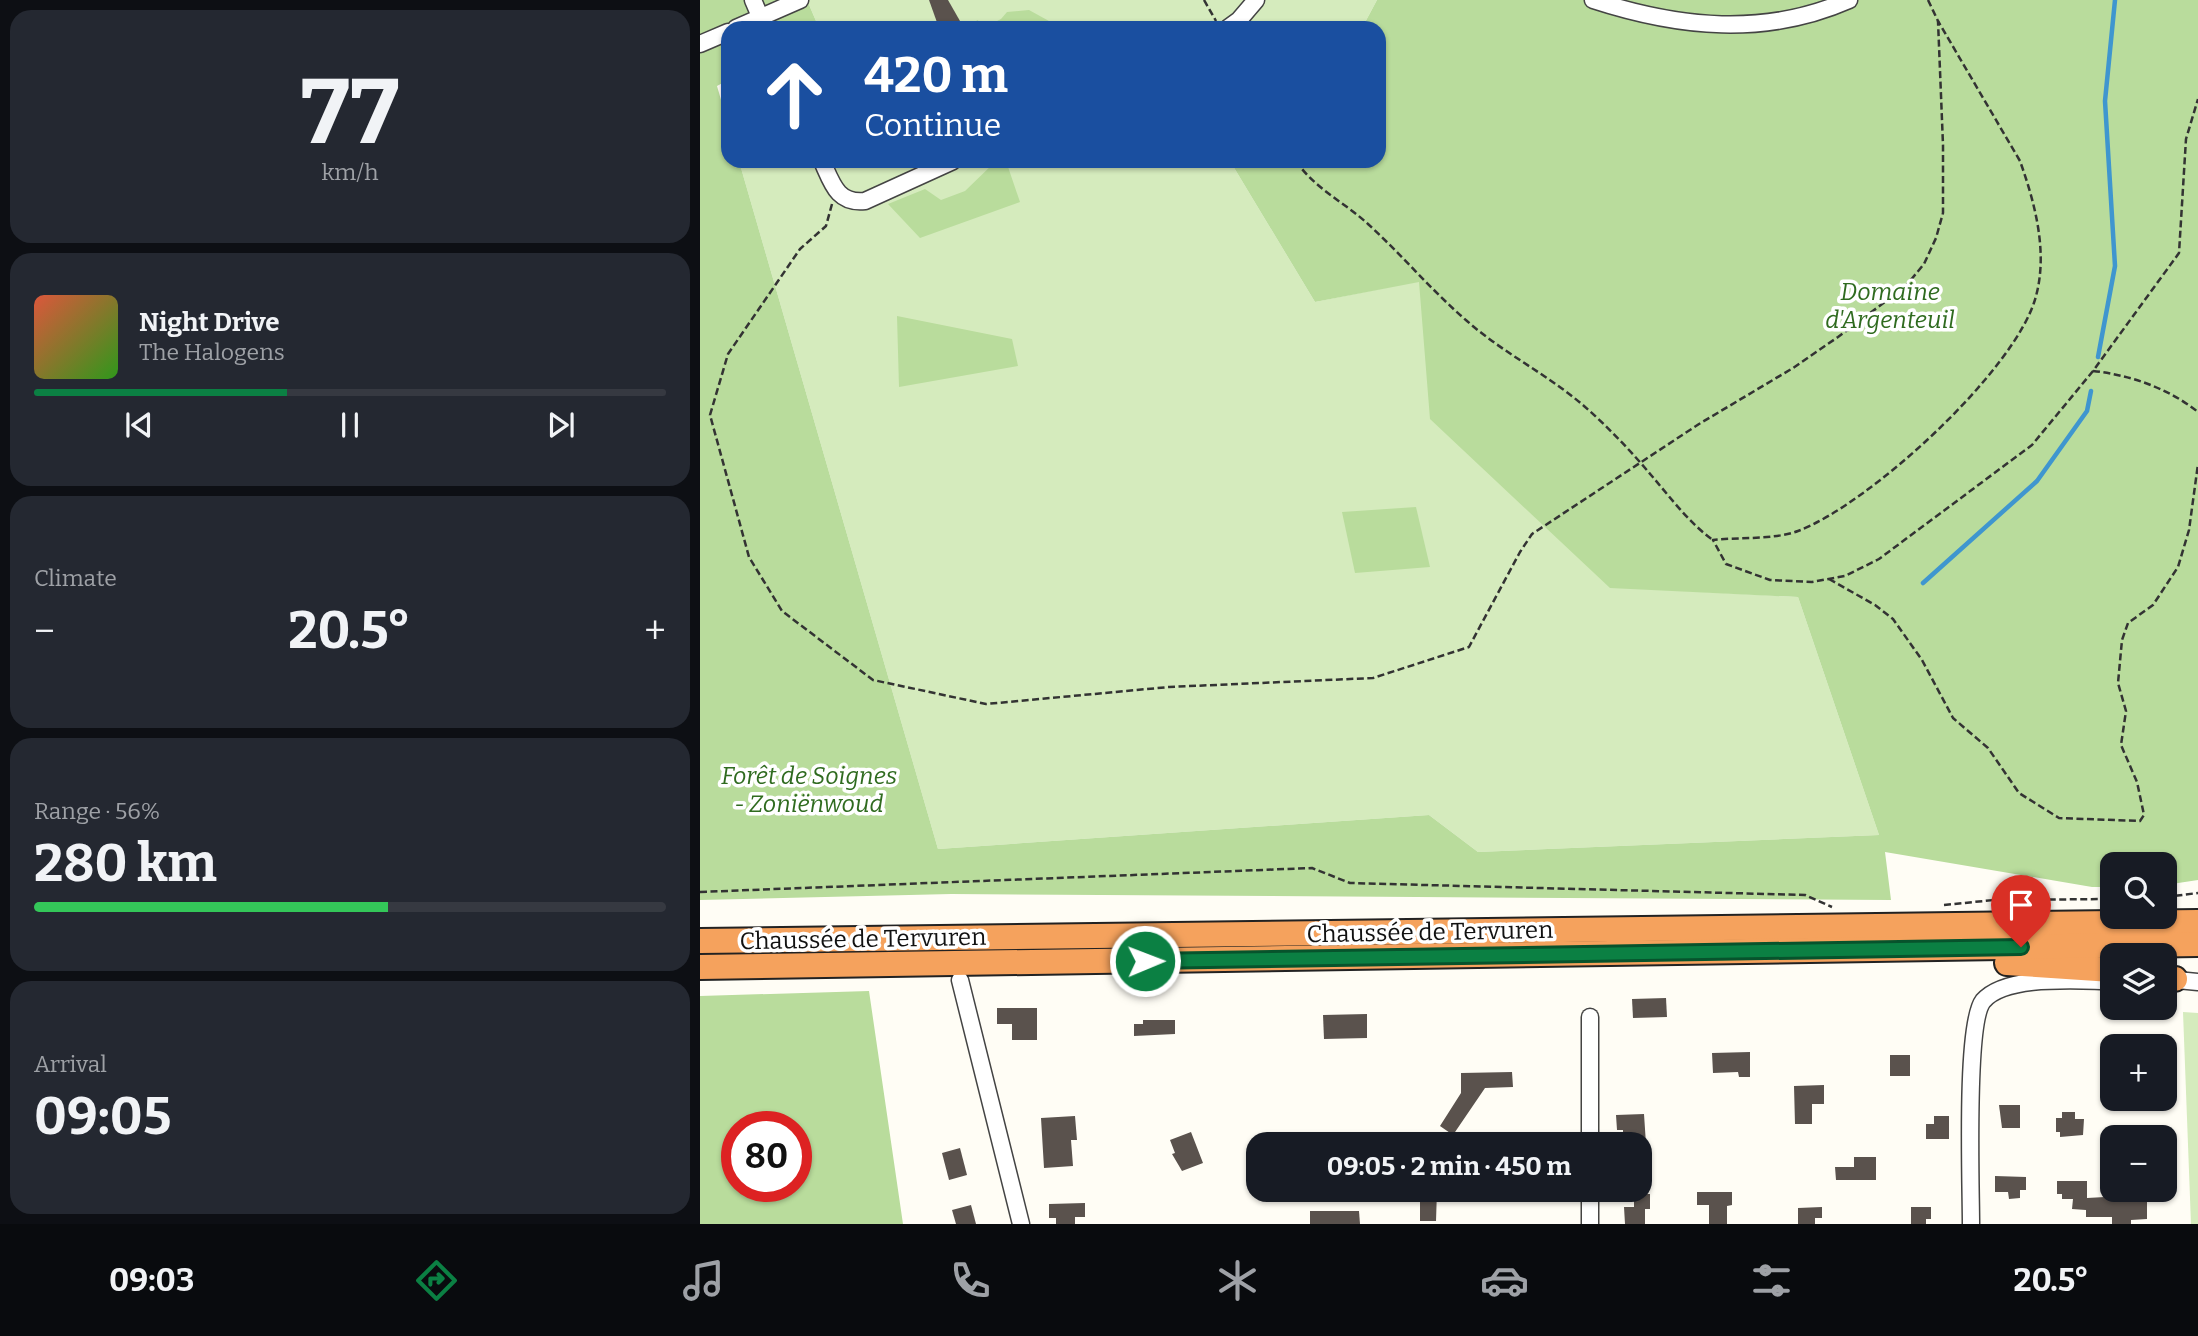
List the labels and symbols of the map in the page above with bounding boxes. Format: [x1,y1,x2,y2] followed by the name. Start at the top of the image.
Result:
[1825,278,1955,334] park label: Domaine d'Argenteuil
[721,762,897,818] park label: Forêt de Soignes - Zoniënwoud
[1991,875,2051,947] pin
[1306,916,1554,948] street label: Chaussée de Tervuren
[739,923,987,955] street label: Chaussée de Tervuren
[1108,924,1182,998] position arrow
[721,1111,812,1202] speed limit sign: 80

